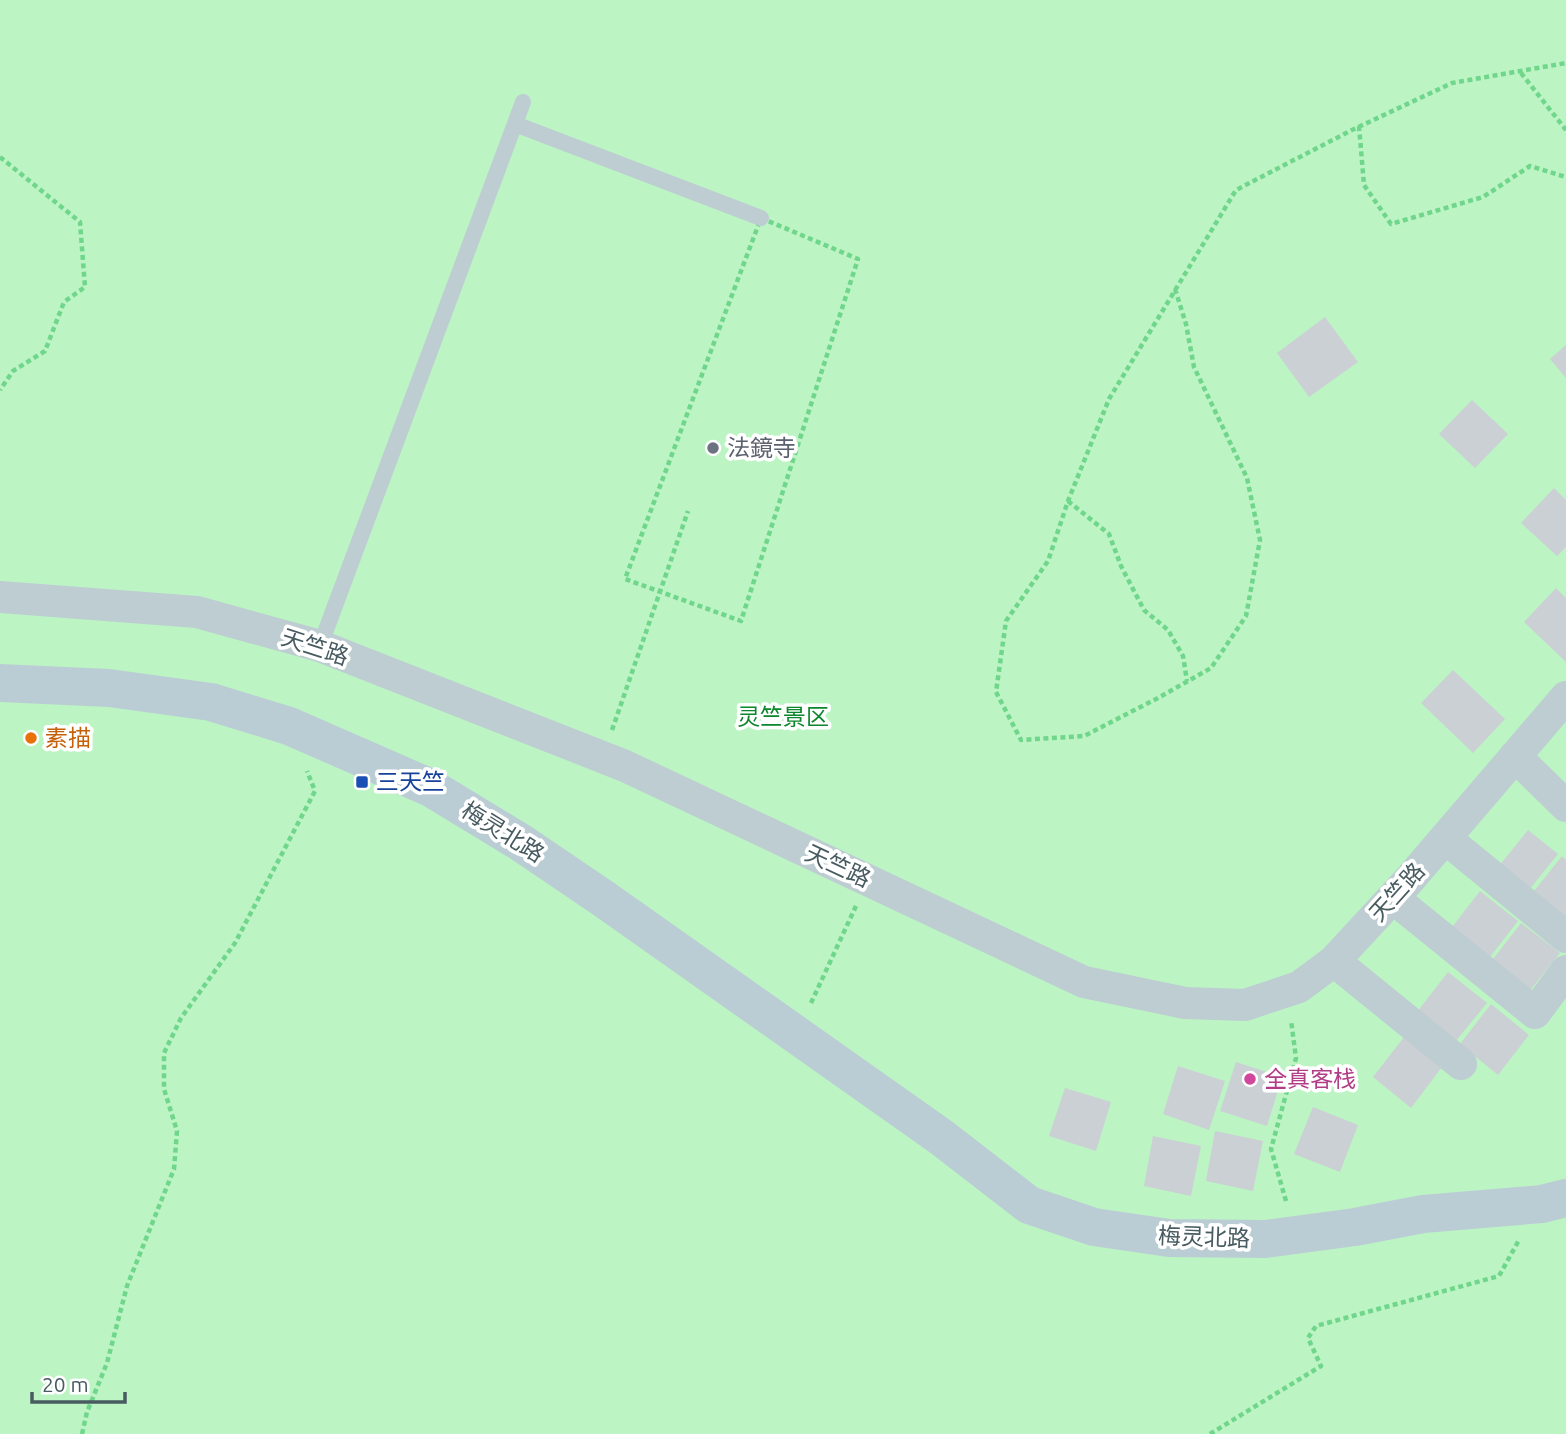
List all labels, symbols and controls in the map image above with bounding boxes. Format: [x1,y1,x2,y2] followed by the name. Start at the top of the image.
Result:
[727,435,796,460] place label: 法鏡寺
[705,440,721,456] marker: 法鏡寺
[278,624,352,669] street label: 天竺路
[737,704,829,729] park label: 灵竺景区
[45,725,91,750] place label: 素描
[23,730,39,746] marker: 素描
[376,769,445,794] place label: 三天竺
[354,774,370,790] marker: 三天竺
[458,797,549,867] street label: 梅灵北路
[802,840,875,891] street label: 天竺路
[1364,858,1429,926] street label: 天竺路
[1264,1066,1356,1091] place label: 全真客栈
[1242,1071,1258,1087] marker: 全真客栈
[1158,1222,1250,1251] street label: 梅灵北路
[32,1360,124,1404] scale bar
[42,1372,89,1396] text: 20 m

